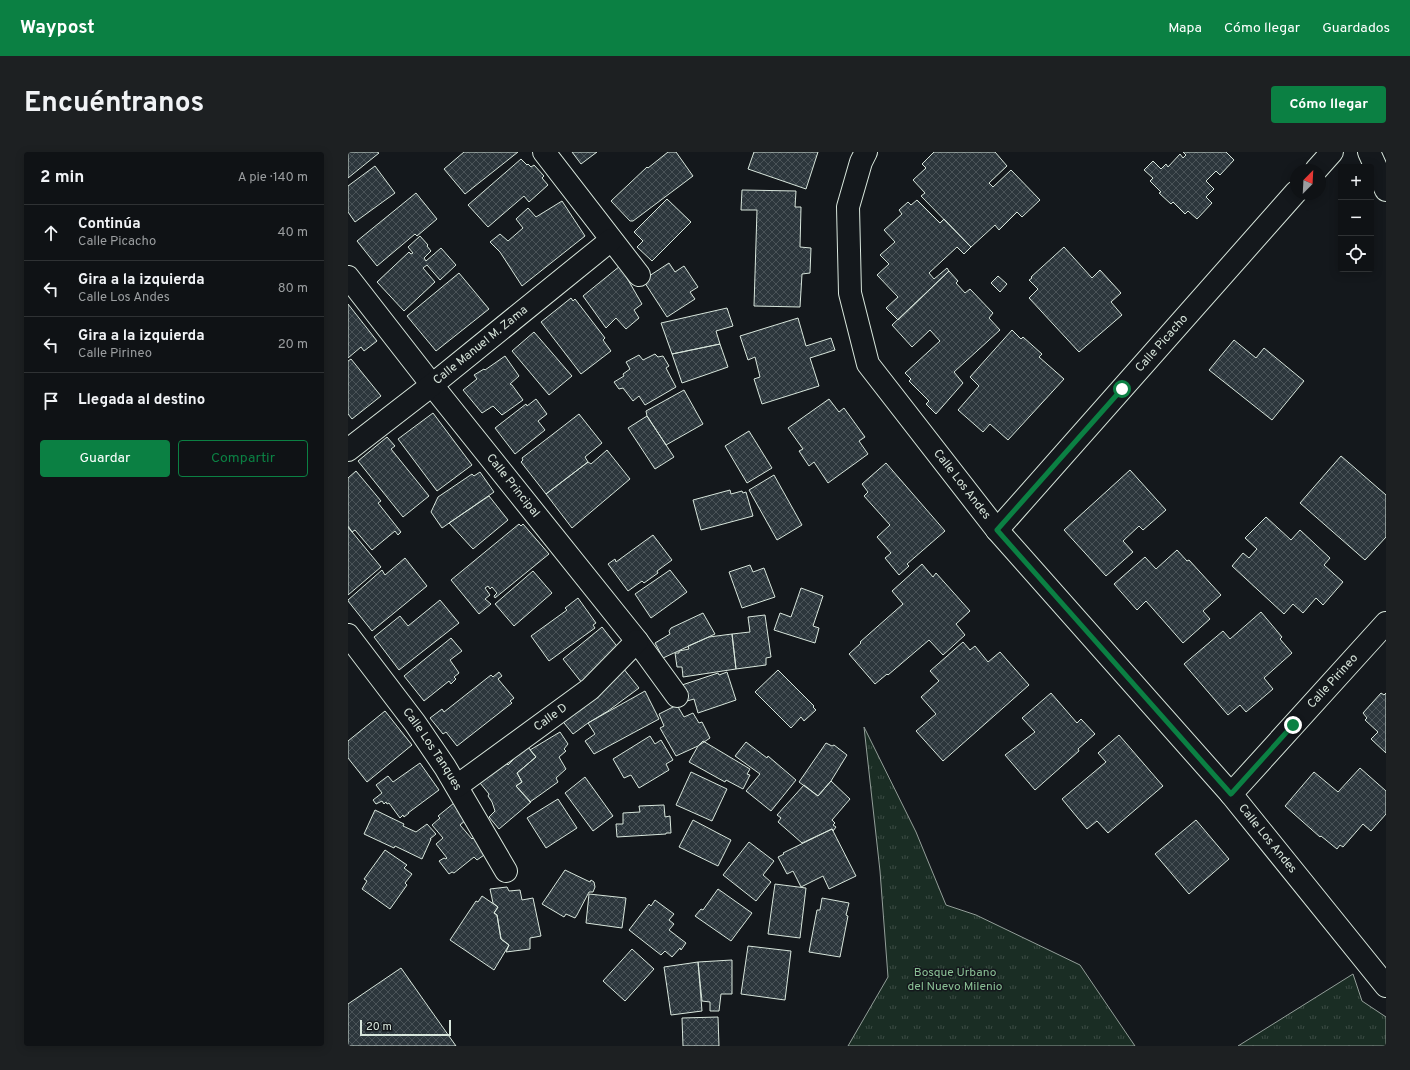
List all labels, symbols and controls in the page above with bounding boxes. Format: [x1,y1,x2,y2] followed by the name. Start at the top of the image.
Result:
[20,16,95,40] text: Waypost
[1168,20,1202,37] text: Mapa
[1224,20,1300,37] text: Cómo llegar
[1322,20,1390,37] text: Guardados
[24,86,204,122] text: Encuéntranos
[1271,86,1386,123] button: Cómo llegar
[1290,164,1326,200] north arrow
[1338,164,1374,272] map controls
[1338,164,1374,200] button: +
[40,167,84,189] text: 2 min
[238,170,308,186] text: A pie · 140 m
[1338,200,1374,236] button: −
[78,215,140,234] text: Continúa
[40,222,62,244] icon: ahead
[278,225,308,241] text: 40 m
[78,234,156,250] text: Calle Picacho
[1338,236,1374,272] button: locate
[78,271,205,290] text: Gira a la izquierda
[40,278,62,300] icon: left
[278,281,308,297] text: 80 m
[78,290,170,306] text: Calle Los Andes
[430,302,531,389] street label: Calle Manuel M. Zama
[1132,311,1192,376] street label: Calle Picacho
[78,327,205,346] text: Gira a la izquierda
[40,334,62,356] icon: left
[278,337,308,353] text: 20 m
[78,346,152,362] text: Calle Pirineo
[1113,380,1131,398] route start
[40,390,62,412] icon: arrive
[78,391,205,410] text: Llegada al destino
[40,440,170,477] button: Guardar
[178,440,308,477] button: Compartir
[929,446,994,523] street label: Calle Los Andes
[482,451,543,521] street label: Calle Principal
[1304,650,1362,712] street label: Calle Pirineo
[531,700,571,735] street label: Calle D
[399,705,465,794] street label: Calle Los Tanques
[1284,716,1302,734] route end
[1234,801,1300,877] street label: Calle Los Andes
[907,965,1003,995] park label: Bosque Urbano del Nuevo Milenio
[360,1018,451,1037] scale bar
[366,1020,392,1034] text: 20 m

